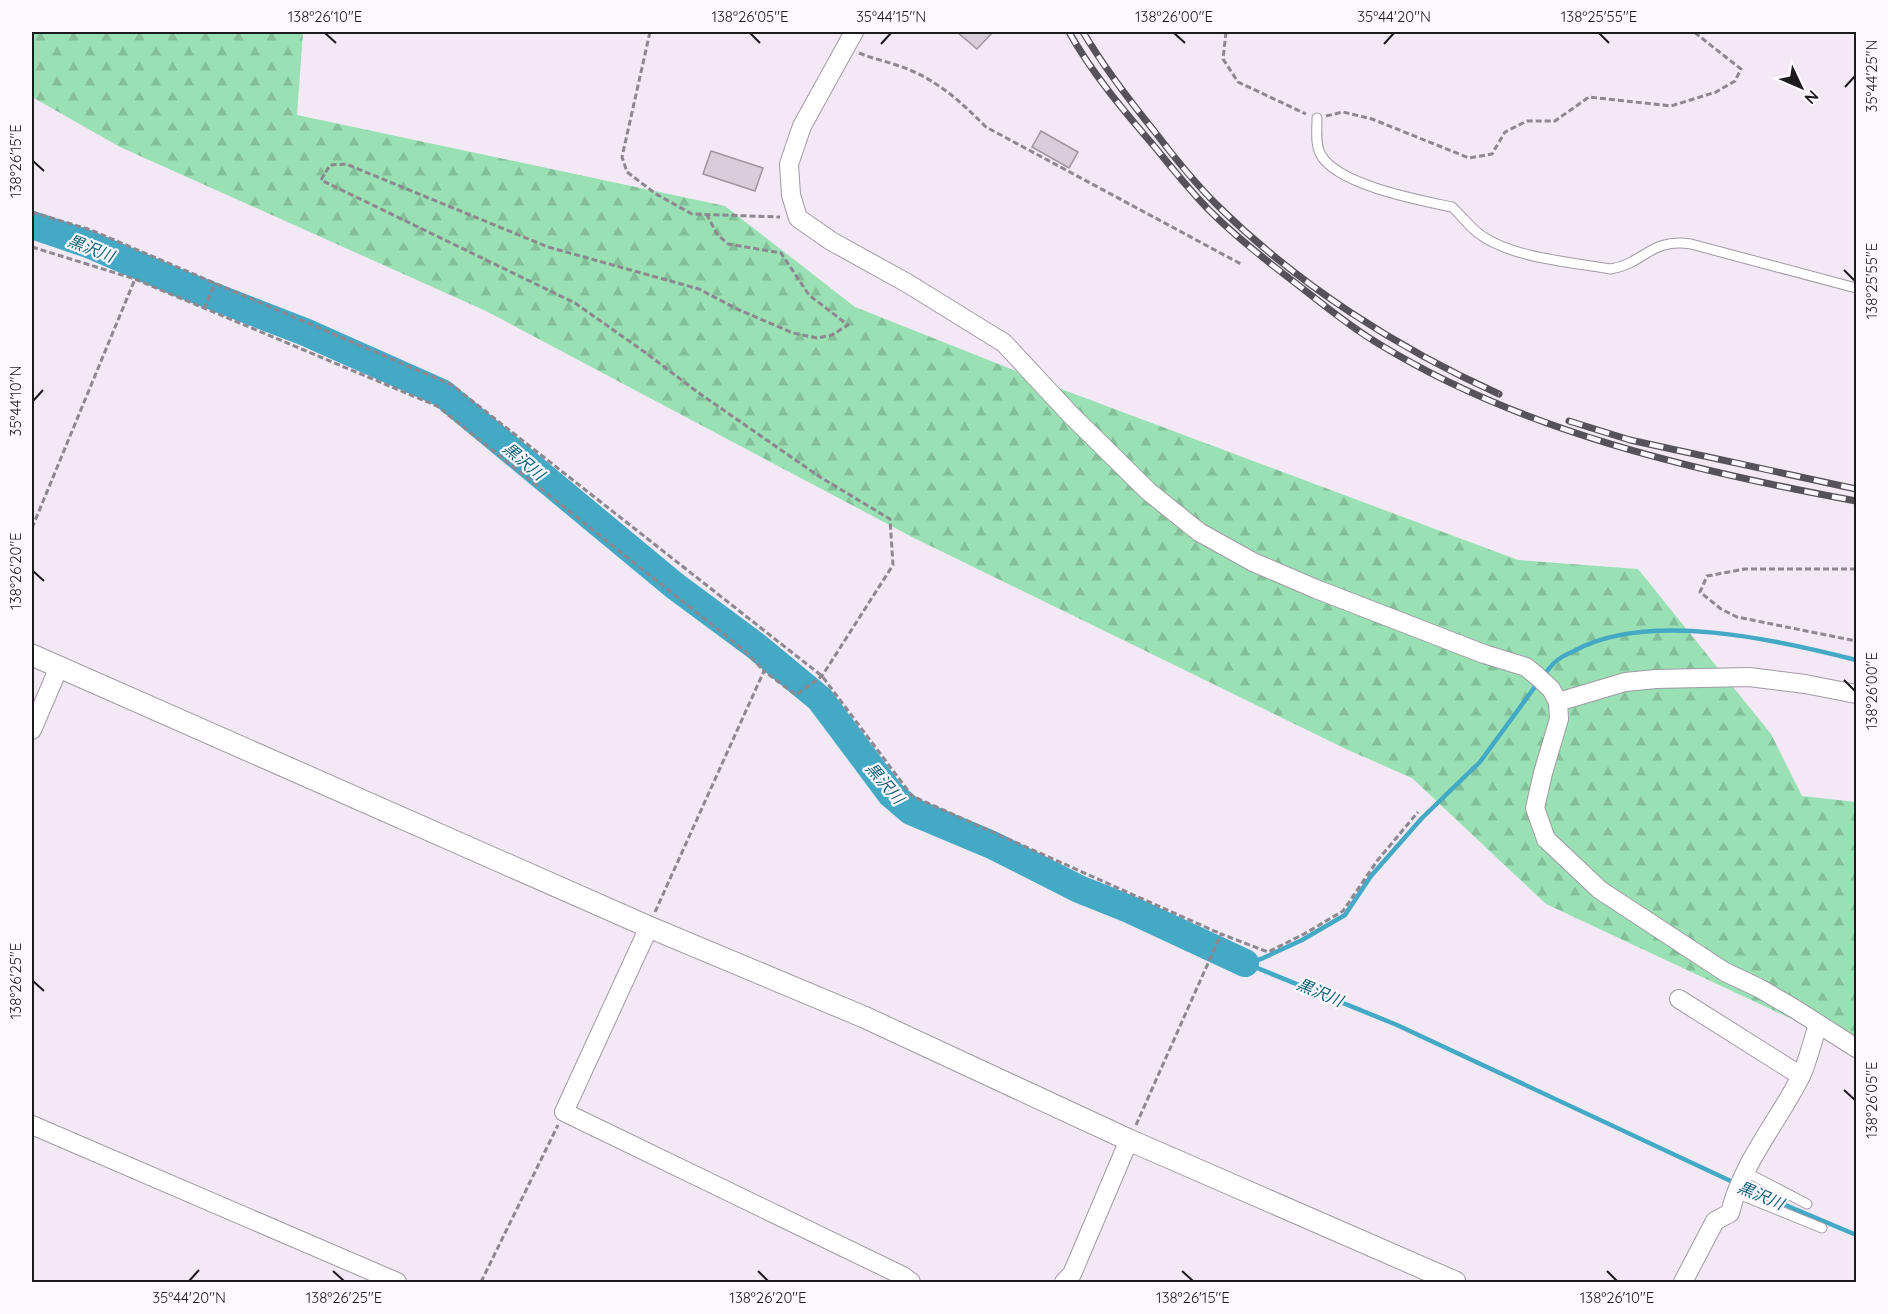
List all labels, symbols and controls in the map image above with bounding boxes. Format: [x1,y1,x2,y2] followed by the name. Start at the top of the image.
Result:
[288,7,362,26] text: 138°26'10"E
[711,7,789,26] text: 138°26'05"E
[856,7,926,26] text: 35°44'15"N
[1135,7,1213,26] text: 138°26'00"E
[1357,7,1431,26] text: 35°44'20"N
[1561,7,1637,26] text: 138°25'55"E
[1862,40,1881,112] text: 35°44'25"N
[1771,57,1831,117] north arrow
[1801,86,1823,109] text: N
[6,124,25,198] text: 138°26'15"E
[65,230,119,267] water label: 黒沢川
[1862,243,1881,319] text: 138°25'55"E
[6,366,25,436] text: 35°44'10"N
[499,438,550,485] water label: 黒沢川
[6,532,25,610] text: 138°26'20"E
[1862,652,1881,730] text: 138°26'00"E
[862,758,910,809] water label: 黒沢川
[6,943,25,1019] text: 138°26'25"E
[1294,973,1348,1011] water label: 黒沢川
[1862,1061,1881,1139] text: 138°26'05"E
[1735,1176,1789,1214] water label: 黒沢川
[152,1288,226,1307] text: 35°44'20"N
[306,1288,382,1307] text: 138°26'25"E
[729,1288,807,1307] text: 138°26'20"E
[1156,1288,1230,1307] text: 138°26'15"E
[1580,1288,1654,1307] text: 138°26'10"E

